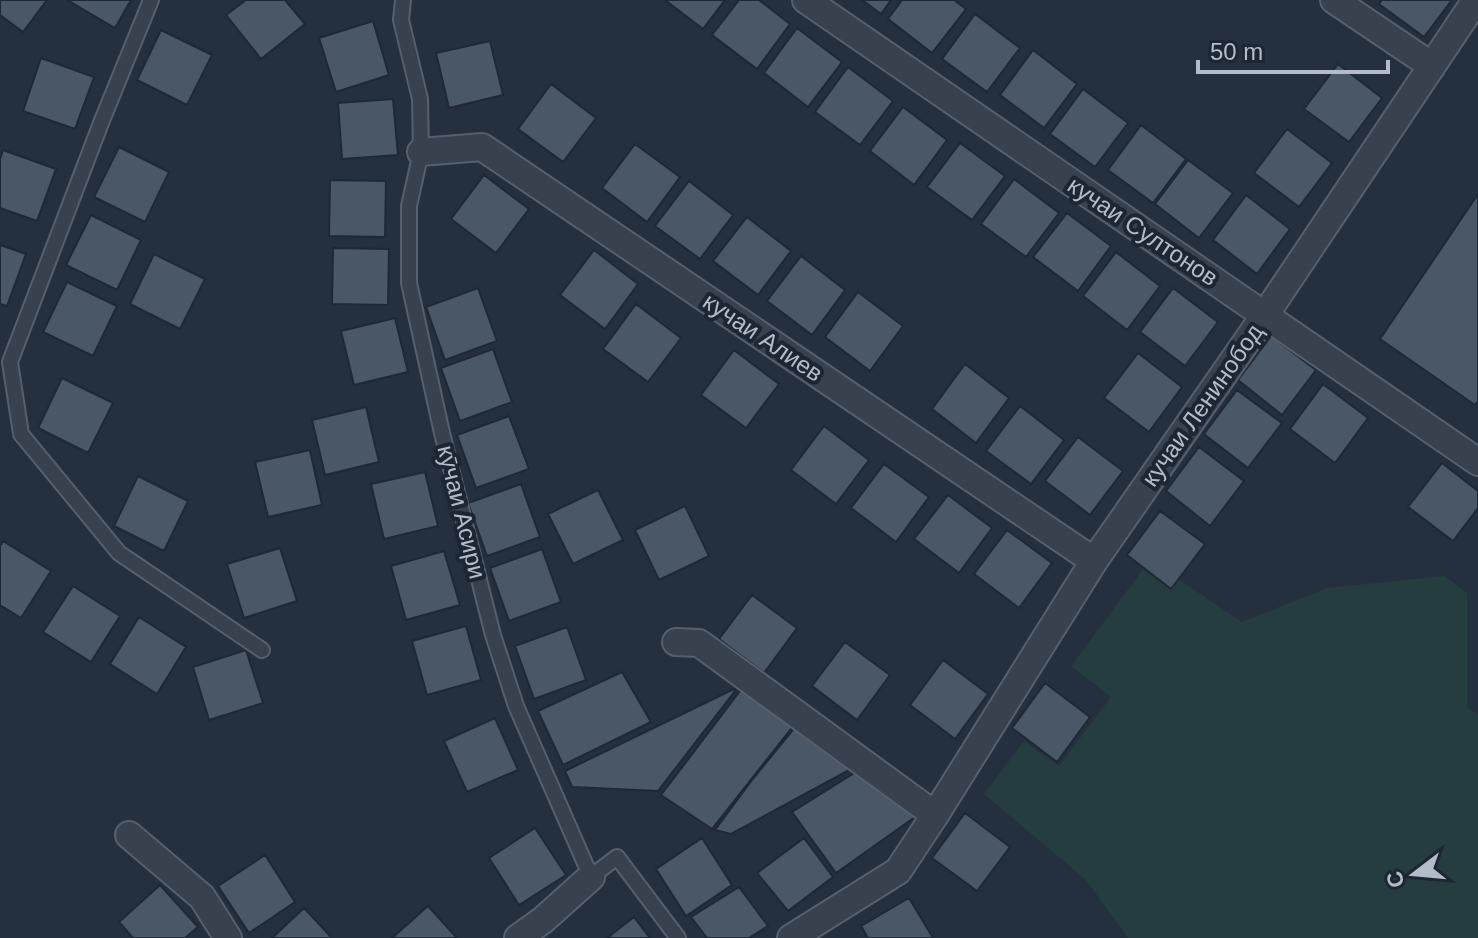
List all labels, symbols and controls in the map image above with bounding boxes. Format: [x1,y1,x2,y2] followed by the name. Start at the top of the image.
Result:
[1198,24,1388,74] scale bar
[1210,38,1263,65] text: 50 m
[1063,171,1223,291] street label: кучаи Султонов
[698,287,828,387] street label: кучаи Алиев
[1136,319,1268,491] street label: кучаи Ленинобод
[432,442,492,582] street label: кӯчаи Асири
[1374,834,1454,914] north arrow
[1381,868,1409,890] text: С

